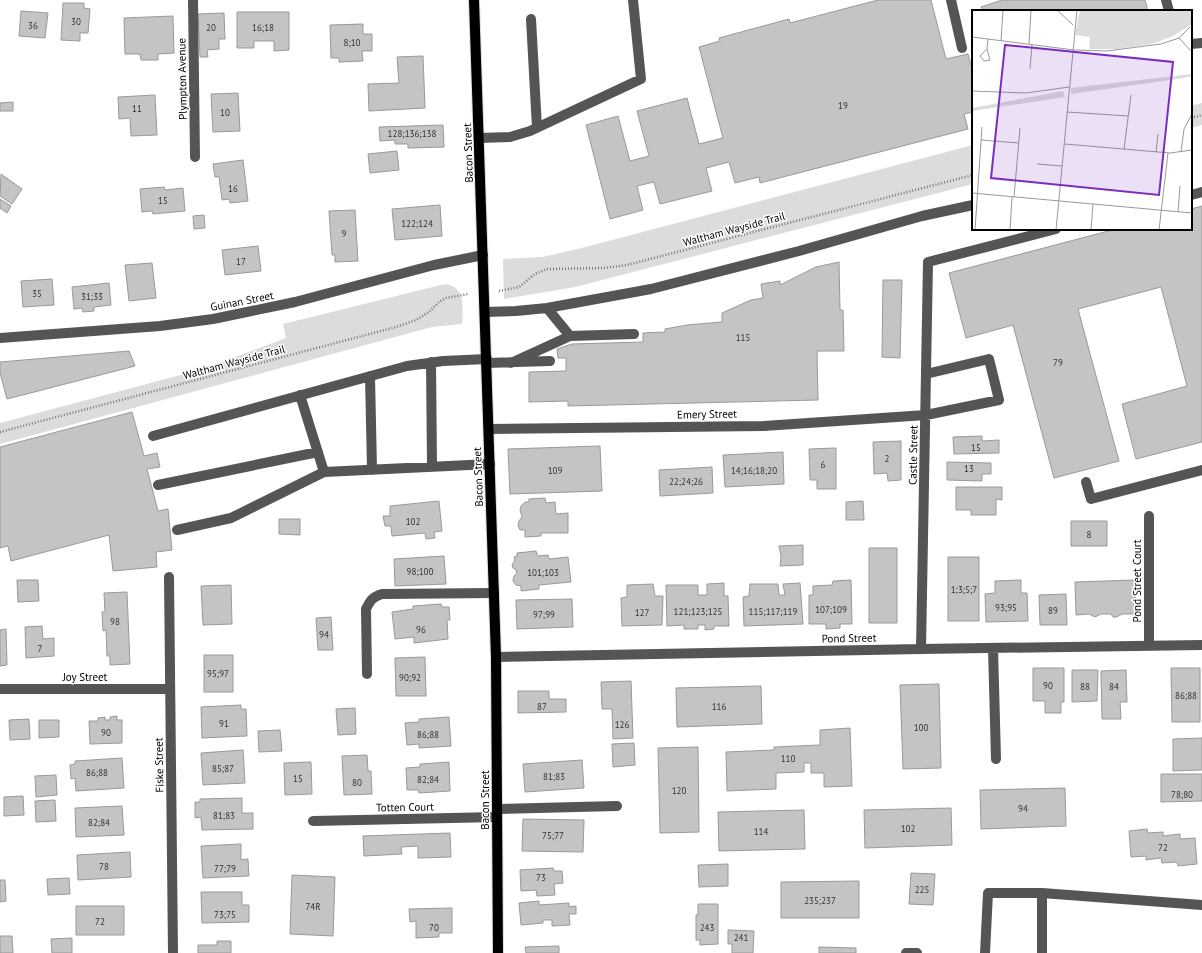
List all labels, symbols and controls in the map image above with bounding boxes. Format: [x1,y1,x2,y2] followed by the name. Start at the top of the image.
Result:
[972,10,1192,230] inset map
[71,16,81,27] house number: 30
[28,20,38,31] house number: 36
[206,22,216,33] house number: 20
[252,22,274,33] house number: 16;18
[343,37,361,48] house number: 8;10
[174,38,190,120] street label: Plympton Avenue
[838,100,848,111] house number: 19
[132,103,142,114] house number: 11
[220,107,230,118] house number: 10
[460,123,476,183] street label: Bacon Street
[388,128,436,139] house number: 128;136;138
[228,183,238,194] house number: 16
[158,195,168,206] house number: 15
[681,208,787,249] street label: Waltham Wayside Trail
[401,218,433,229] house number: 122;124
[342,228,347,239] house number: 9
[236,256,246,267] house number: 17
[32,288,42,299] house number: 35
[209,288,275,314] street label: Guinan Street
[81,291,103,302] house number: 31;33
[736,332,750,343] house number: 115
[181,341,287,382] street label: Waltham Wayside Trail
[1053,357,1063,368] house number: 79
[677,406,737,422] street label: Emery Street
[905,425,921,485] street label: Castle Street
[971,442,981,453] house number: 15
[470,447,486,507] street label: Bacon Street
[885,453,890,464] house number: 2
[821,459,826,470] house number: 6
[964,463,974,474] house number: 13
[548,465,562,476] house number: 109
[731,465,777,476] house number: 14;16;18;20
[669,476,703,487] house number: 22;24;26
[406,516,420,527] house number: 102
[1087,529,1092,540] house number: 8
[1130,539,1144,623] street label: Pond Street Court
[407,566,434,577] house number: 98;100
[527,567,559,578] house number: 101;103
[951,584,977,595] house number: 1;3;5;7
[995,602,1017,613] house number: 93;95
[815,604,847,615] house number: 107;109
[1048,605,1058,616] house number: 89
[674,606,722,617] house number: 121;123;125
[749,606,797,617] house number: 115;117;119
[635,607,649,618] house number: 127
[533,609,555,620] house number: 97;99
[110,616,120,627] house number: 98
[416,624,426,635] house number: 96
[319,629,329,640] house number: 94
[822,631,877,645] street label: Pond Street
[38,643,43,654] house number: 7
[207,668,229,679] house number: 95;97
[62,670,108,684] street label: Joy Street
[399,672,421,683] house number: 90;92
[1043,680,1053,691] house number: 90
[1080,681,1090,692] house number: 88
[1109,681,1119,692] house number: 84
[1175,690,1197,701] house number: 86;88
[537,701,547,712] house number: 87
[712,701,726,712] house number: 116
[219,718,229,729] house number: 91
[615,719,629,730] house number: 126
[914,722,928,733] house number: 100
[101,727,111,738] house number: 90
[417,729,439,740] house number: 86;88
[152,737,166,793] street label: Fiske Street
[781,753,795,764] house number: 110
[212,763,234,774] house number: 85;87
[86,767,108,778] house number: 86;88
[478,770,492,830] street label: Bacon Street
[543,771,565,782] house number: 81;83
[293,773,303,784] house number: 15
[417,774,439,785] house number: 82;84
[352,777,362,788] house number: 80
[672,785,686,796] house number: 120
[1171,789,1193,800] house number: 78;80
[376,799,434,815] street label: Totten Court
[1018,803,1028,814] house number: 94
[213,810,235,821] house number: 81;83
[88,817,110,828] house number: 82;84
[901,823,915,834] house number: 102
[754,826,768,837] house number: 114
[542,830,564,841] house number: 75;77
[1158,842,1168,853] house number: 72
[99,861,109,872] house number: 78
[214,863,236,874] house number: 77;79
[536,872,546,883] house number: 73
[915,884,929,895] house number: 225
[804,895,836,906] house number: 235;237
[305,901,321,912] house number: 74R
[214,909,236,920] house number: 73;75
[95,916,105,927] house number: 72
[429,922,439,933] house number: 70
[700,922,714,933] house number: 243
[734,932,748,943] house number: 241

